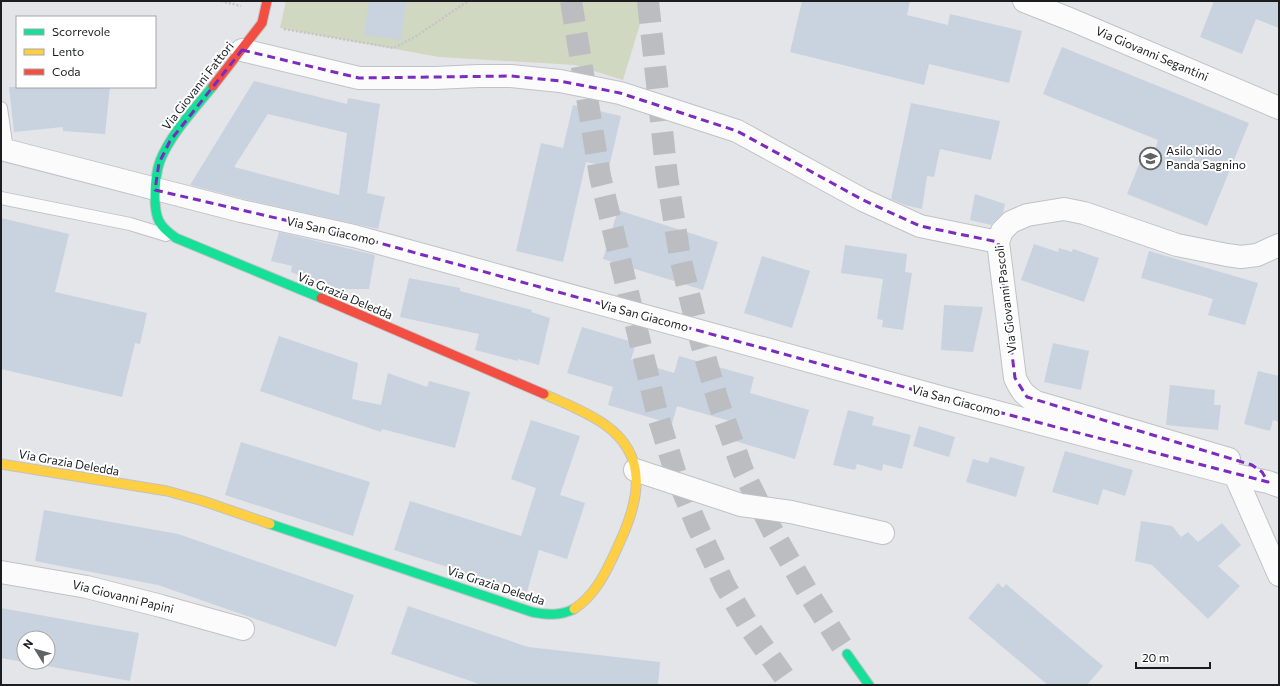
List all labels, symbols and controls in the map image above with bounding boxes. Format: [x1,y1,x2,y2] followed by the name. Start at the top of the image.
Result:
[16,16,156,88] legend
[1094,23,1211,83] street label: Via Giovanni Segantini
[52,24,110,38] text: Scorrevole
[158,39,236,132] street label: Via Giovanni Fattori
[52,44,84,58] text: Lento
[52,64,81,78] text: Coda
[1166,143,1246,171] place label: Asilo Nido Panda Sagnino
[1138,145,1164,171] school or university icon: Asilo Nido Panda Sagnino
[285,213,377,247] street label: Via San Giacomo
[991,244,1019,354] street label: Via Giovanni Pascoli
[296,269,395,321] street label: Via Grazia Deledda
[598,296,690,334] street label: Via San Giacomo
[910,381,1002,419] street label: Via San Giacomo
[18,446,121,478] street label: Via Grazia Deledda
[446,563,547,607] street label: Via Grazia Deledda
[71,577,175,615] street label: Via Giovanni Papini
[16,630,56,670] north arrow
[20,636,35,651] text: N
[1136,644,1210,670] scale bar
[1142,650,1169,664] text: 20 m

